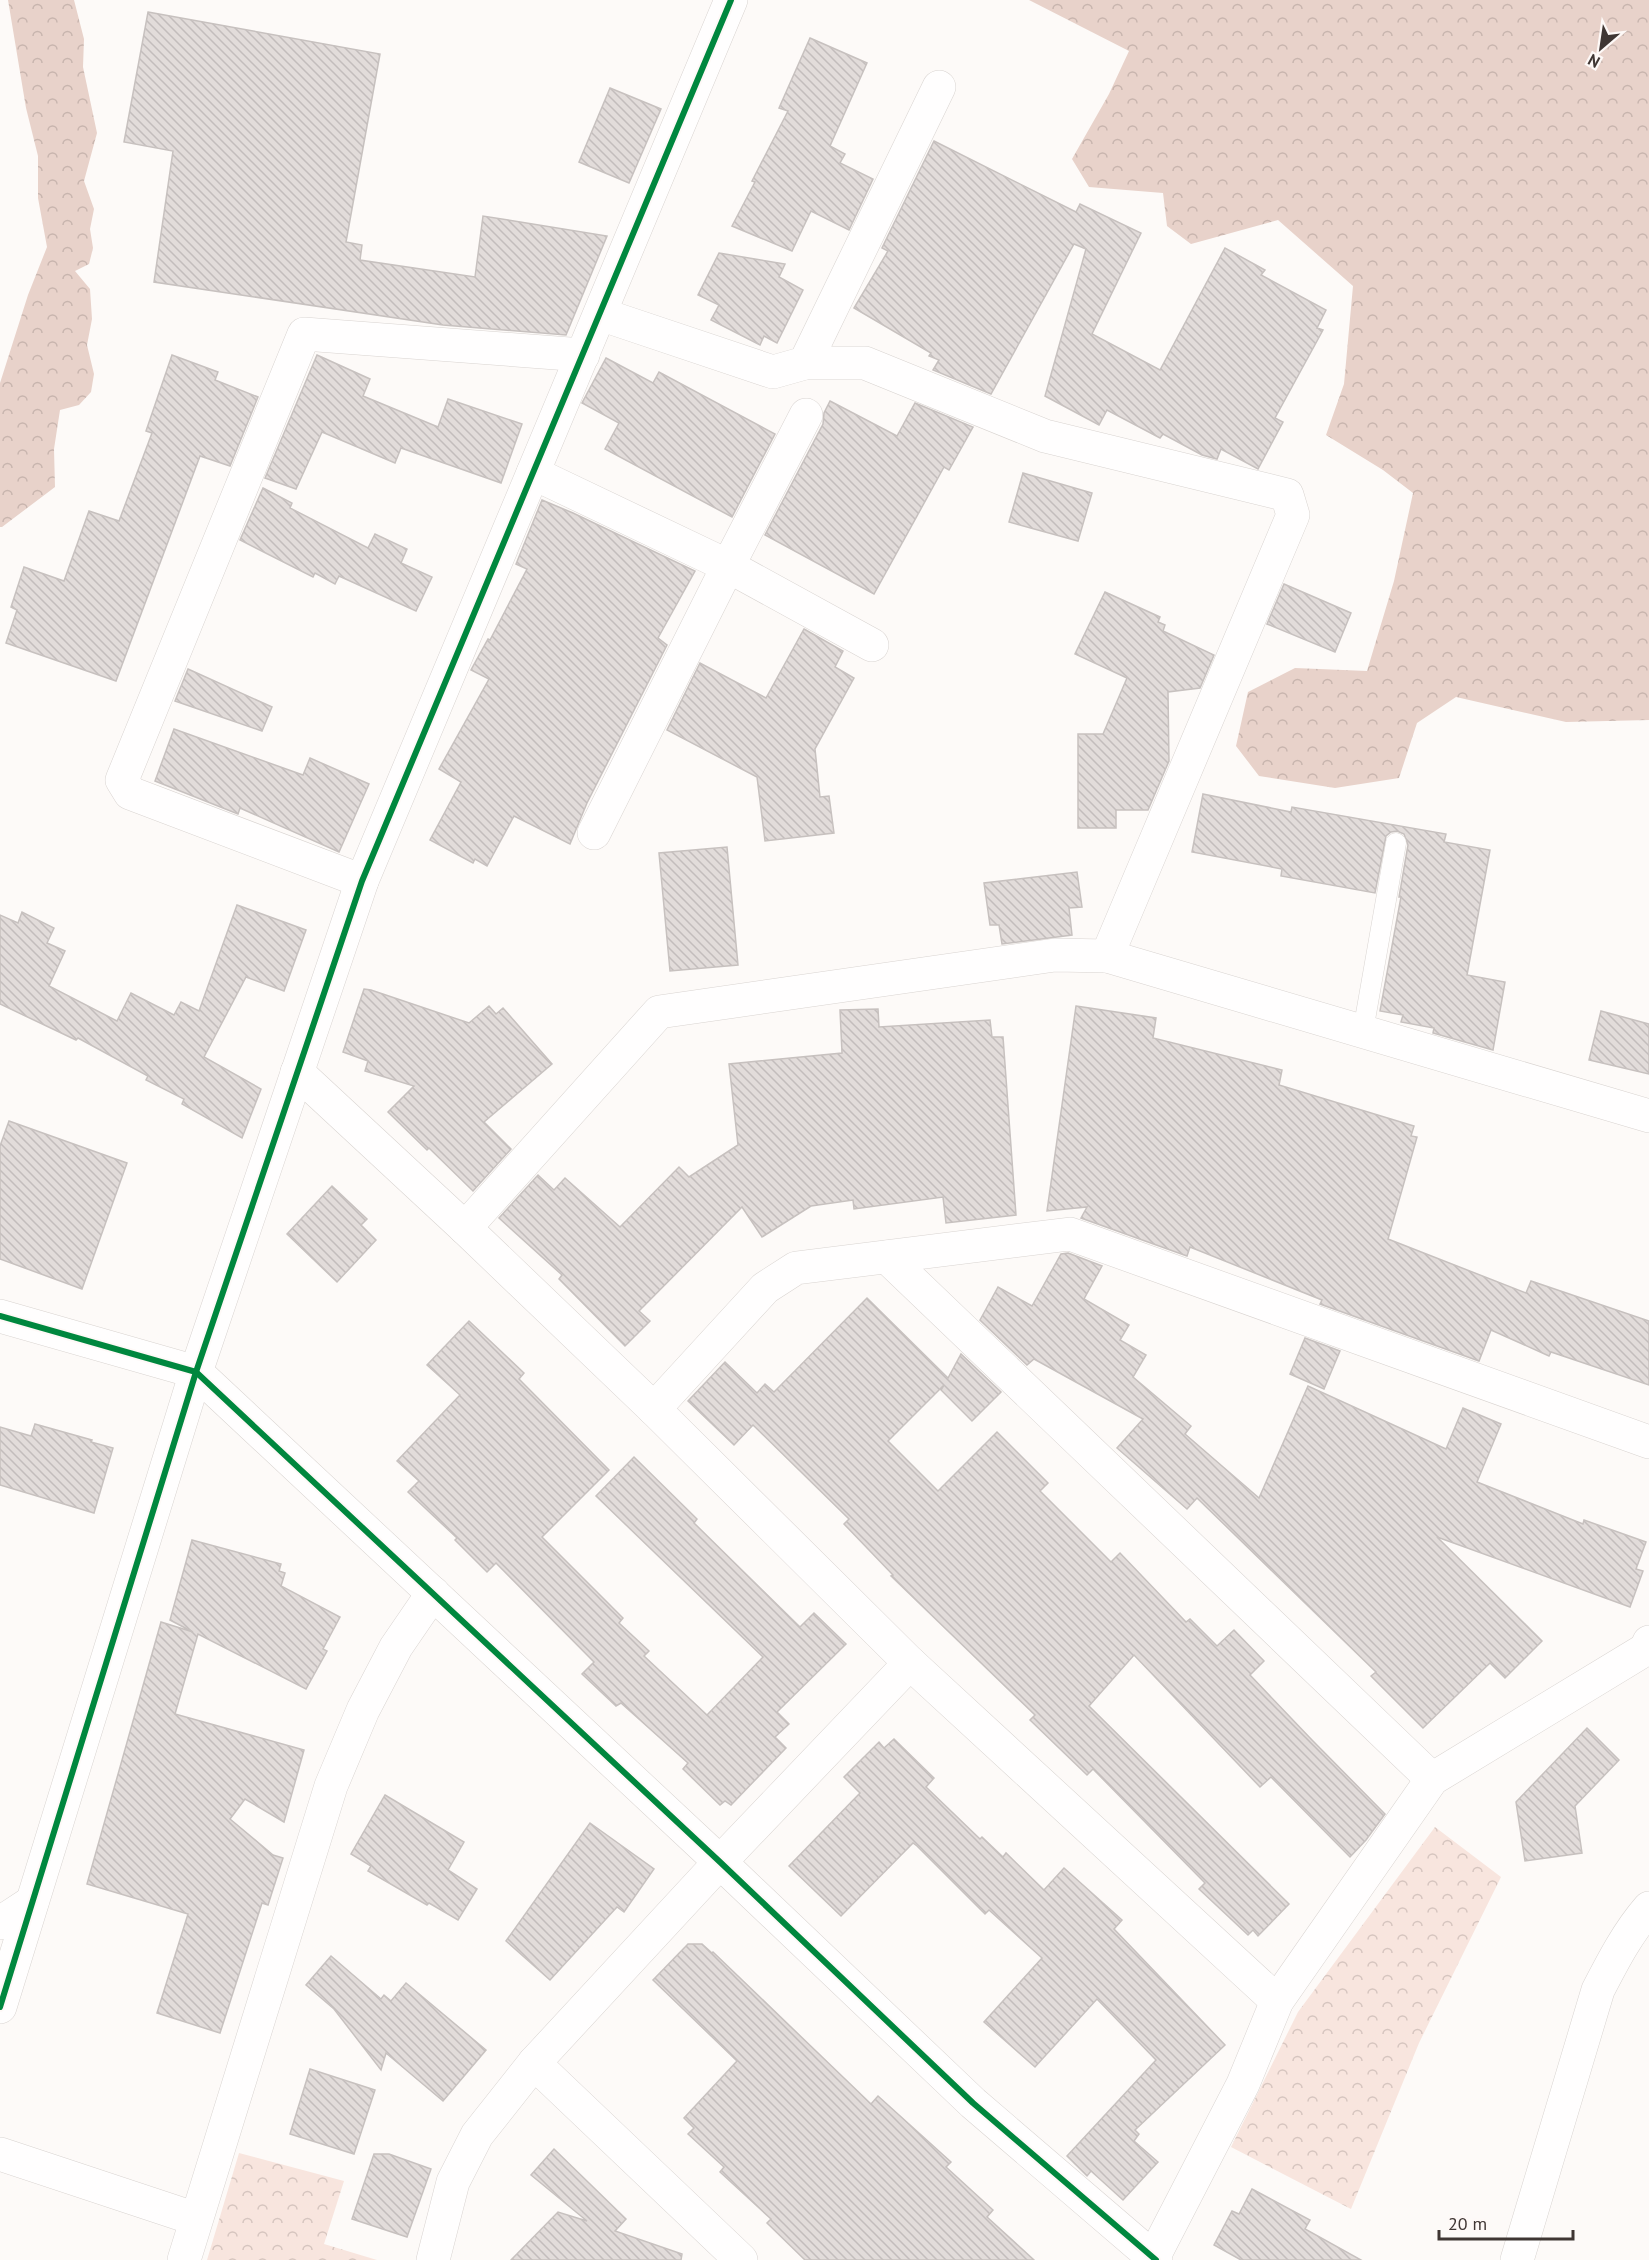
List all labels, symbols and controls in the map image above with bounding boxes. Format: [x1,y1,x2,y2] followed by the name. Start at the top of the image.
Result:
[1571,18,1631,78] north arrow
[1584,50,1603,72] text: N
[1439,2203,1572,2241] scale bar
[1448,2212,1487,2235] text: 20 m

